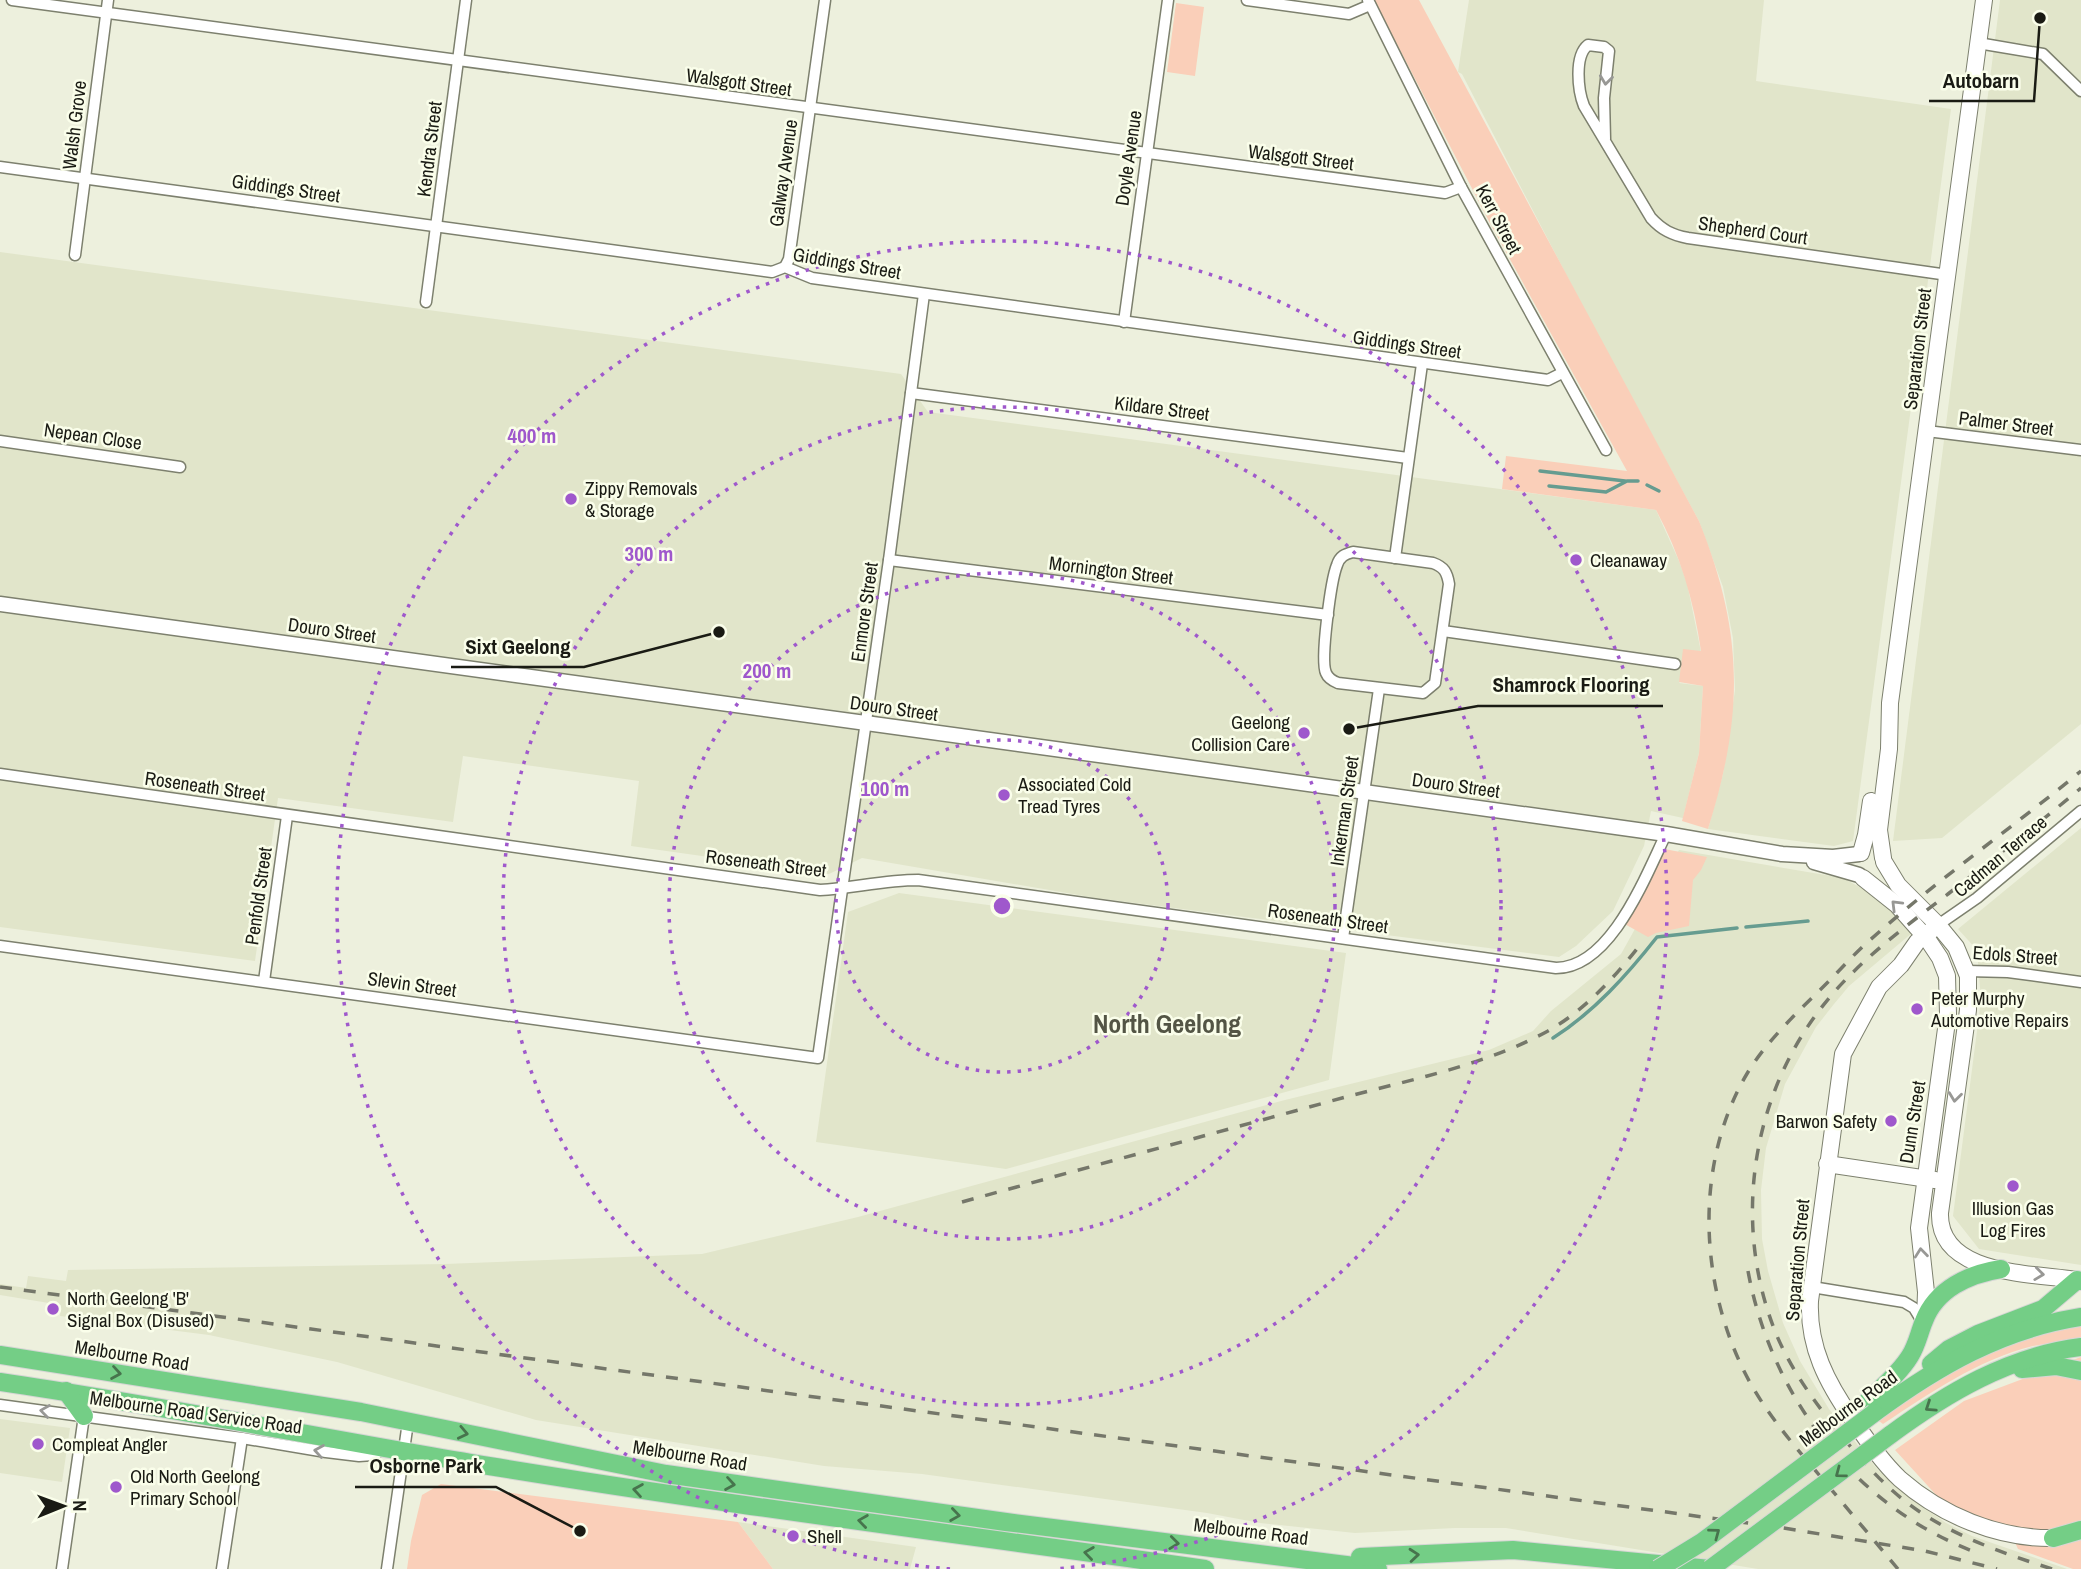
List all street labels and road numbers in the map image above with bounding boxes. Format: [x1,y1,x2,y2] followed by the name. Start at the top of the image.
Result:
[685,62,794,102] street label: Walsgott Street
[56,79,92,171] street label: Walsh Grove
[410,99,448,198] street label: Kendra Street
[1108,109,1148,207] street label: Doyle Avenue
[763,118,803,228] street label: Galway Avenue
[1247,138,1356,176] street label: Walsgott Street
[230,168,343,209] street label: Giddings Street
[1470,180,1528,259] street label: Kerr Street
[1697,209,1810,251] street label: Shepherd Court
[791,241,904,285] street label: Giddings Street
[1897,286,1937,411] street label: Separation Street
[1351,324,1464,365] street label: Giddings Street
[1113,389,1212,427] street label: Kildare Street
[1957,404,2056,442] street label: Palmer Street
[42,416,144,456] street label: Nepean Close
[1048,549,1175,591] street label: Mornington Street
[844,560,884,664] street label: Enmore Street
[286,611,378,649] street label: Douro Street
[848,689,940,727] street label: Douro Street
[1323,754,1365,868] street label: Inkerman Street
[143,765,268,807] street label: Roseneath Street
[1410,766,1502,804] street label: Douro Street
[1948,809,2052,903] street label: Cadman Terrace
[704,843,828,883] street label: Roseneath Street
[238,845,278,947] street label: Penfold Street
[1266,897,1391,939] street label: Roseneath Street
[1972,939,2059,971] street label: Edols Street
[366,965,459,1003] street label: Slevin Street
[1893,1078,1931,1165] street label: Dunn Street
[1779,1197,1815,1322] street label: Separation Street
[73,1333,191,1377] street label: Melbourne Road
[1794,1364,1902,1452] street label: Melbourne Road
[88,1384,304,1440] street label: Melbourne Road Service Road
[631,1433,749,1477] street label: Melbourne Road
[1192,1511,1310,1551] street label: Melbourne Road

